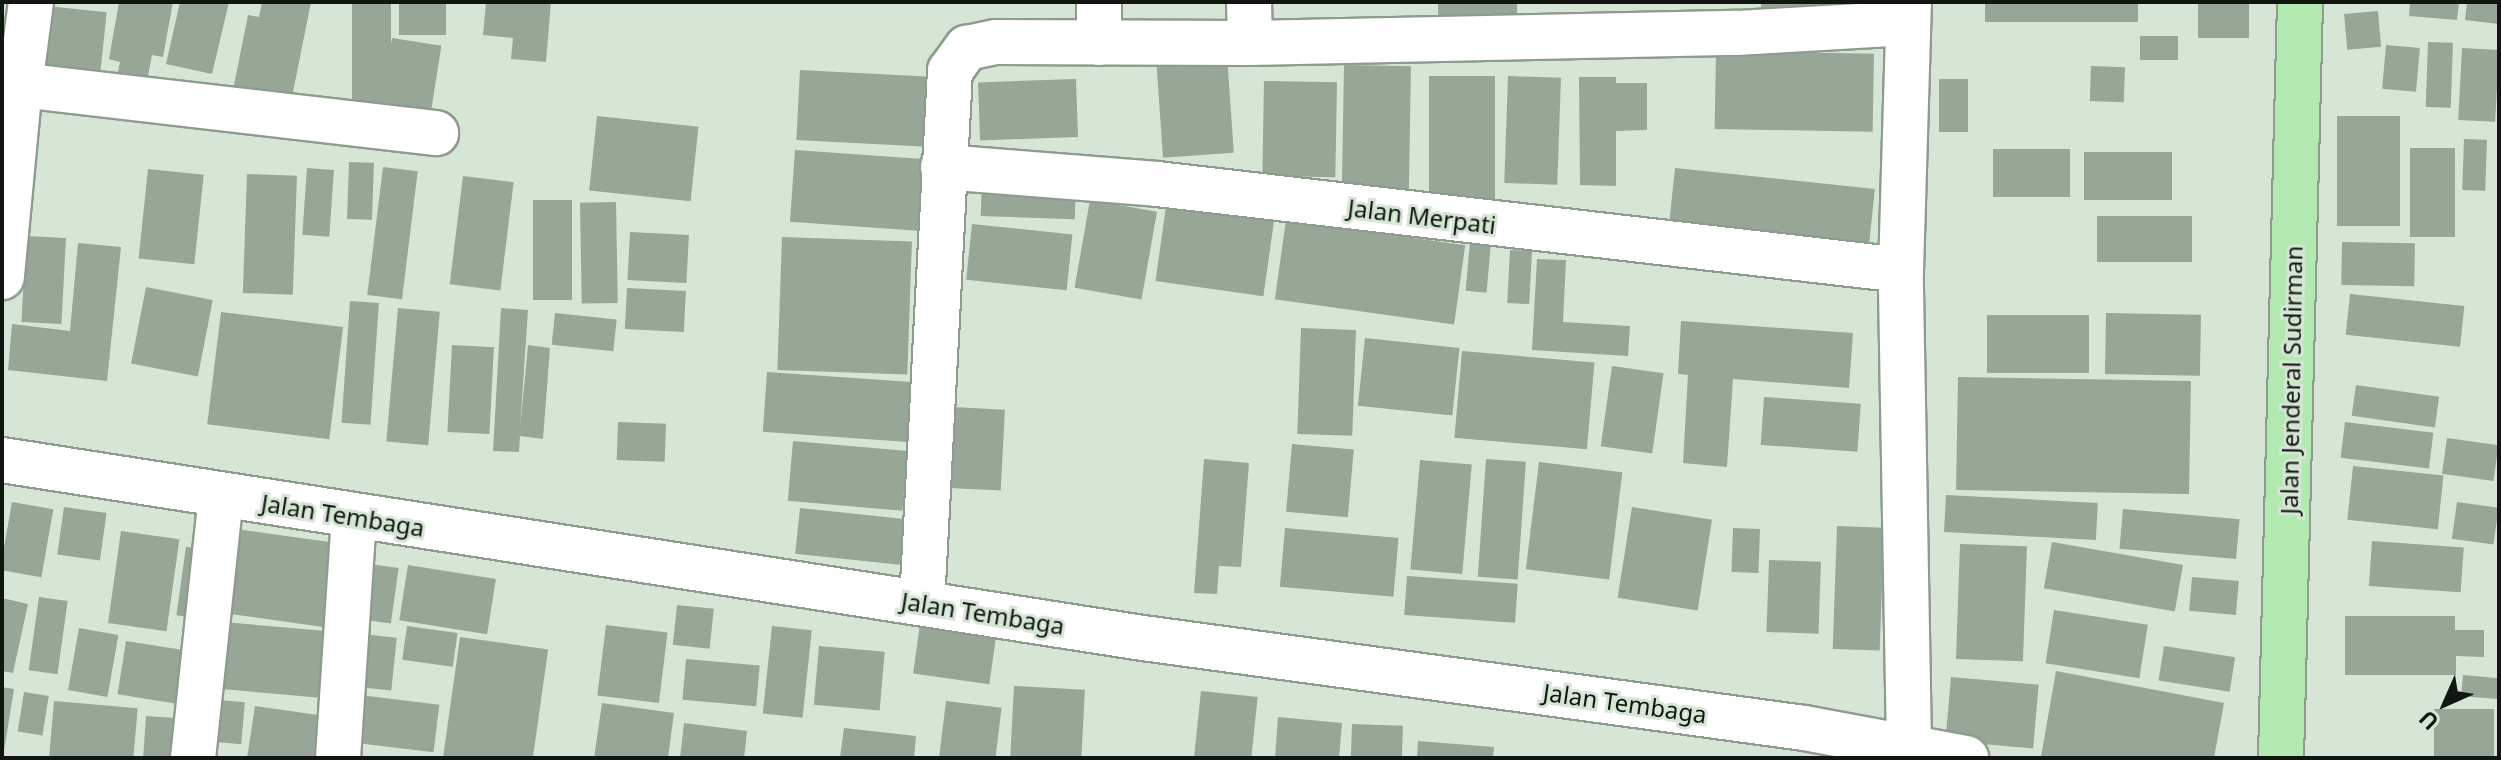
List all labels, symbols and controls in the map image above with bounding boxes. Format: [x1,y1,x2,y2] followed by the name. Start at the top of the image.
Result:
[1346,193,1498,239] street label: Jalan Merpati
[2274,245,2308,515] street label: Jalan Jenderal Sudirman
[259,488,427,542] street label: Jalan Tembaga
[899,586,1067,640] street label: Jalan Tembaga
[2405,664,2485,744] north arrow
[1541,677,1709,729] street label: Jalan Tembaga
[2412,704,2445,737] text: U

